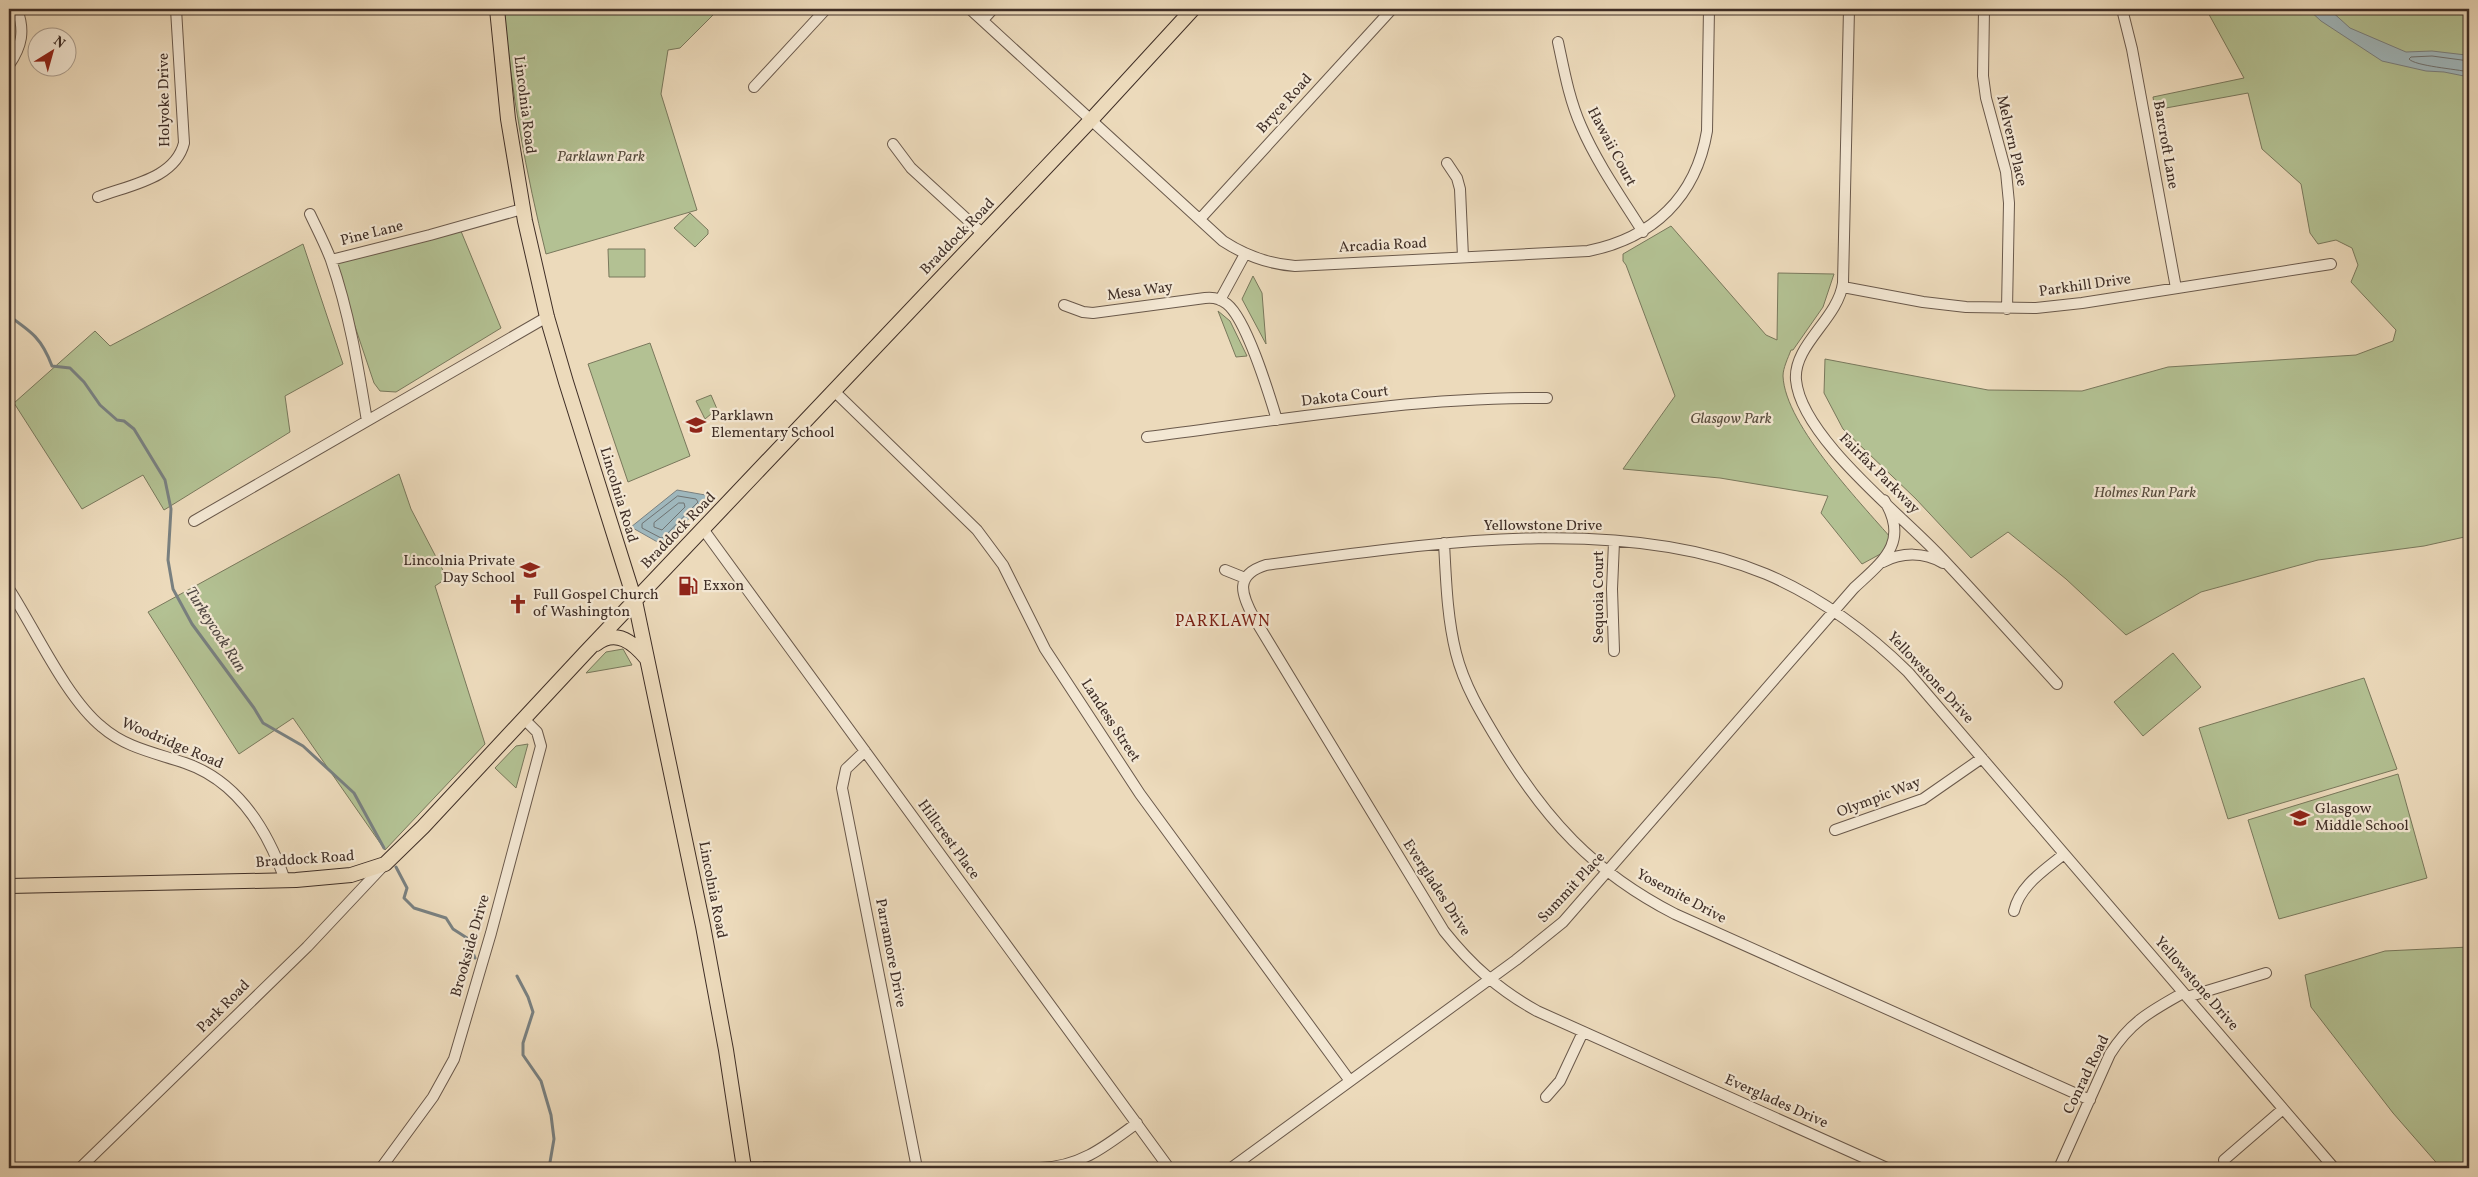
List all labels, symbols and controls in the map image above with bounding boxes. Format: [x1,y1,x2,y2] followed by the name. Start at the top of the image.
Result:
[28,28,78,78] north arrow
[49,32,69,53] text: N
[154,53,176,147] street label: Holyoke Drive
[508,55,540,155] street label: Lincolnia Road
[1252,69,1318,139] street label: Bryce Road
[1990,93,2032,189] street label: Melvern Place
[2147,99,2183,191] street label: Barcroft Lane
[1581,104,1641,190] street label: Hawaii Court
[557,147,645,168] park label: Parklawn Park
[916,194,1000,280] street label: Braddock Road
[338,216,406,252] street label: Pine Lane
[1338,233,1428,259] street label: Arcadia Road
[2038,269,2132,303] street label: Parkhill Drive
[1106,277,1174,307] street label: Mesa Way
[1300,381,1390,413] street label: Dakota Court
[711,406,834,444] place label: Parklawn Elementary School
[1690,409,1772,430] park label: Glasgow Park
[685,414,707,436] school or university icon: Parklawn Elementary School
[1834,429,1924,519] street label: Fairfax Parkway
[594,445,642,545] street label: Lincolnia Road
[2094,483,2196,504] park label: Holmes Run Park
[637,488,721,574] street label: Braddock Road
[1484,516,1602,537] street label: Yellowstone Drive
[403,551,515,589] place label: Lincolnia Private Day School
[1589,551,1610,643] street label: Sequoia Court
[519,559,541,581] school or university icon: Lincolnia Private Day School
[677,575,699,597] fuel station icon: Exxon
[703,576,744,597] place label: Exxon
[179,583,251,677] water label: Turkeycock Run
[533,585,659,623] place label: Full Gospel Church of Washington
[507,593,529,615] church icon: Full Gospel Church of Washington
[1175,611,1271,633] district label: PARKLAWN
[1882,627,1978,729] street label: Yellowstone Drive
[1075,675,1145,767] street label: Landess Street
[118,713,226,775] street label: Woodridge Road
[1834,772,1924,824] street label: Olympic Way
[912,796,984,884] street label: Hillcrest Place
[2315,799,2409,837] place label: Glasgow Middle School
[2289,807,2311,829] school or university icon: Glasgow Middle School
[1397,836,1475,940] street label: Everglades Drive
[692,840,732,940] street label: Lincolnia Road
[255,846,355,874] street label: Braddock Road
[1533,848,1611,928] street label: Summit Place
[1632,864,1730,930] street label: Yosemite Drive
[446,892,496,1000] street label: Brookside Drive
[869,897,911,1009] street label: Parramore Drive
[2149,932,2243,1036] street label: Yellowstone Drive
[193,976,255,1038] street label: Park Road
[2059,1032,2115,1118] street label: Conrad Road
[1721,1070,1831,1134] street label: Everglades Drive

